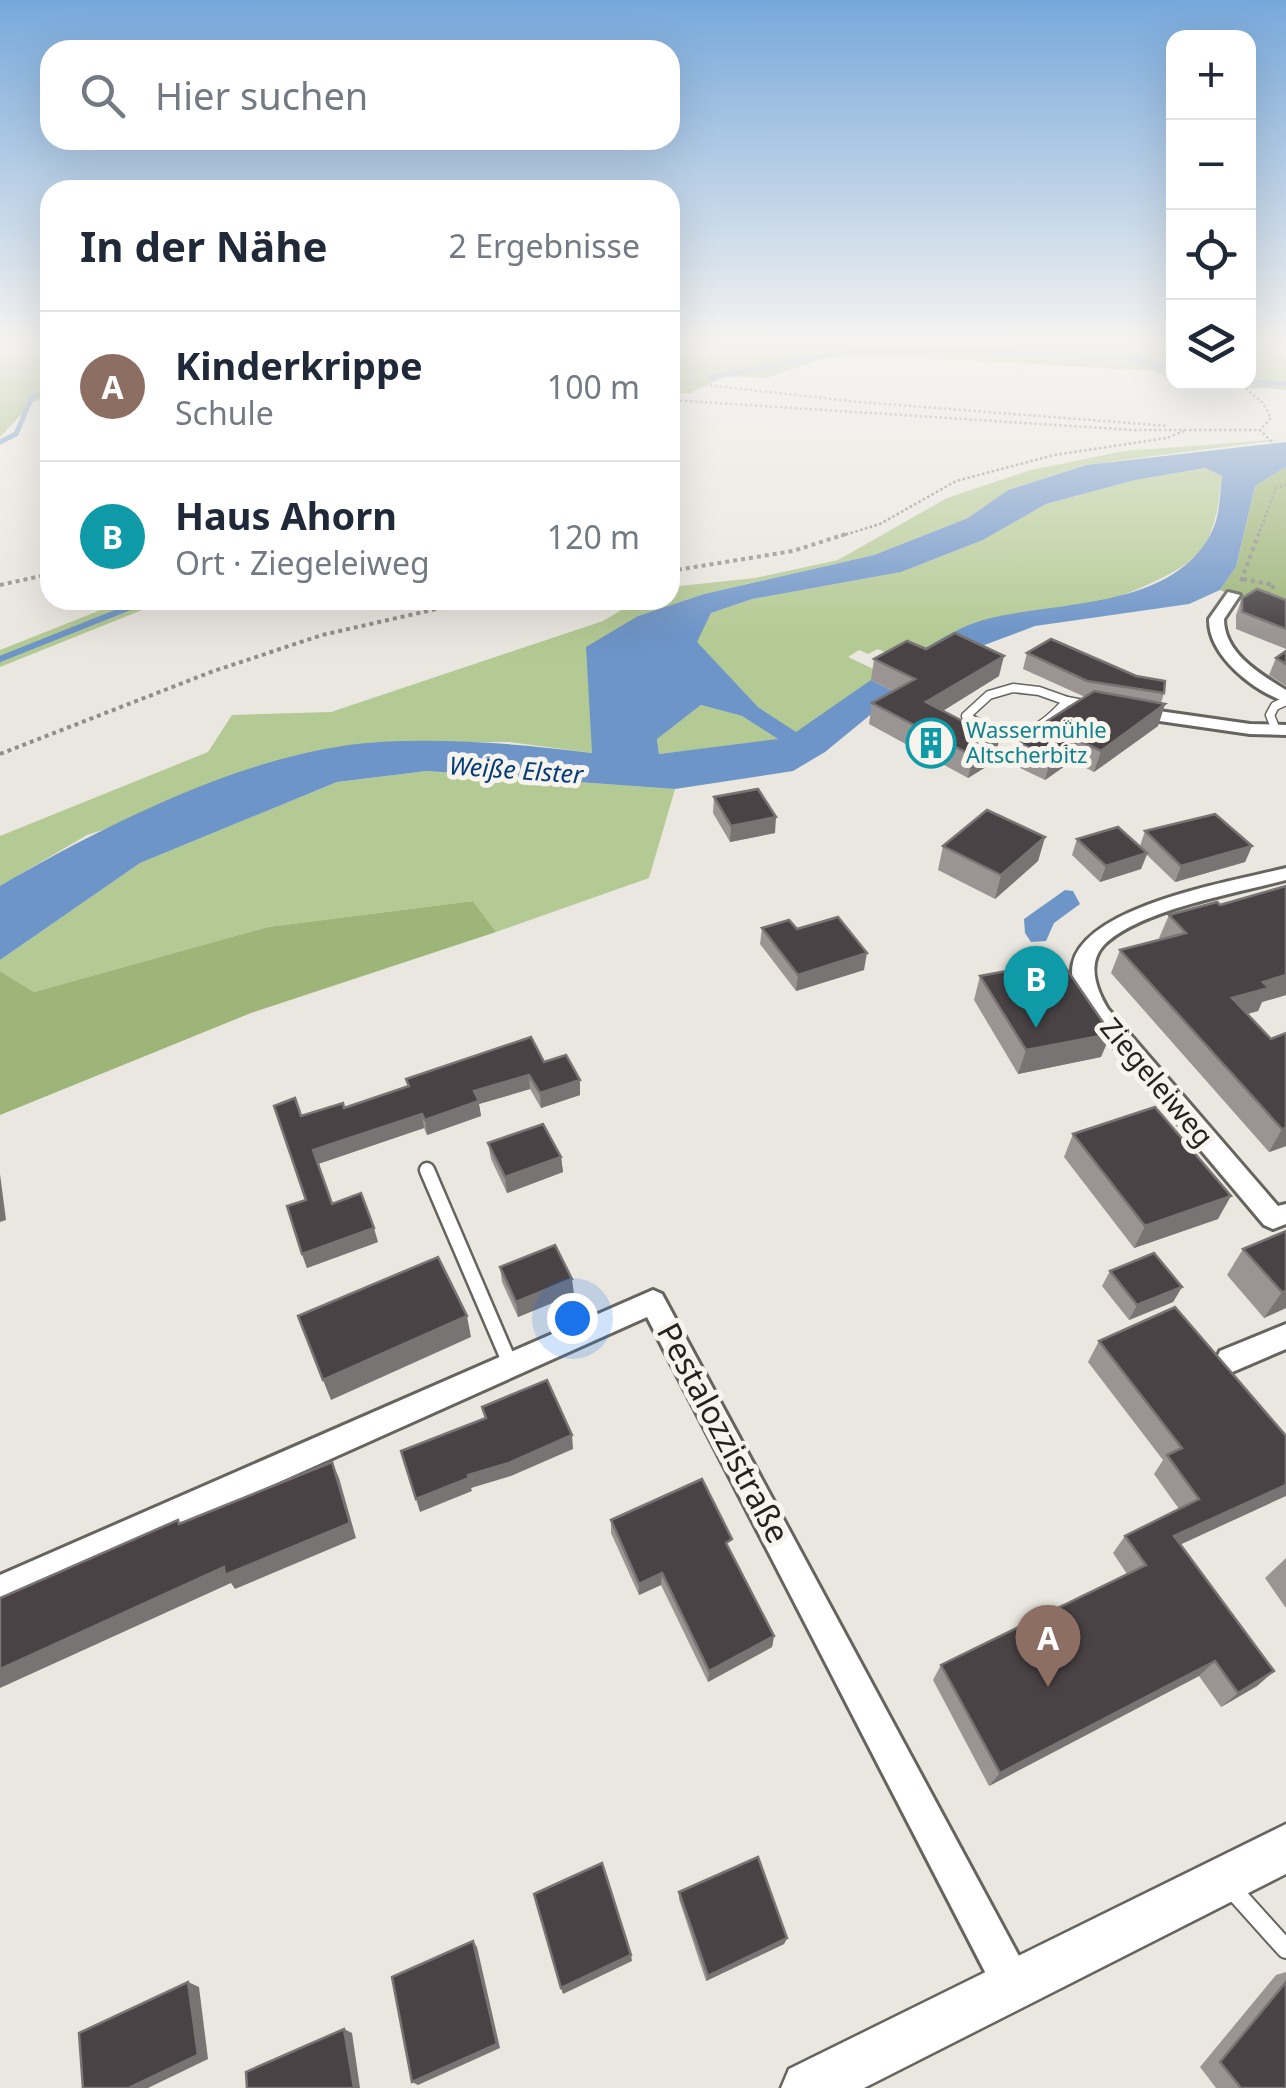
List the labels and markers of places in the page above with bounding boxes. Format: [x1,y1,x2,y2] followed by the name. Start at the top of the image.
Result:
[966,714,1107,769] place label: Wassermühle Altscherbitz
[905,717,957,769] building icon: Wassermühle Altscherbitz
[1004,946,1068,1028] pin: B
[1016,1604,1080,1687] pin: A

